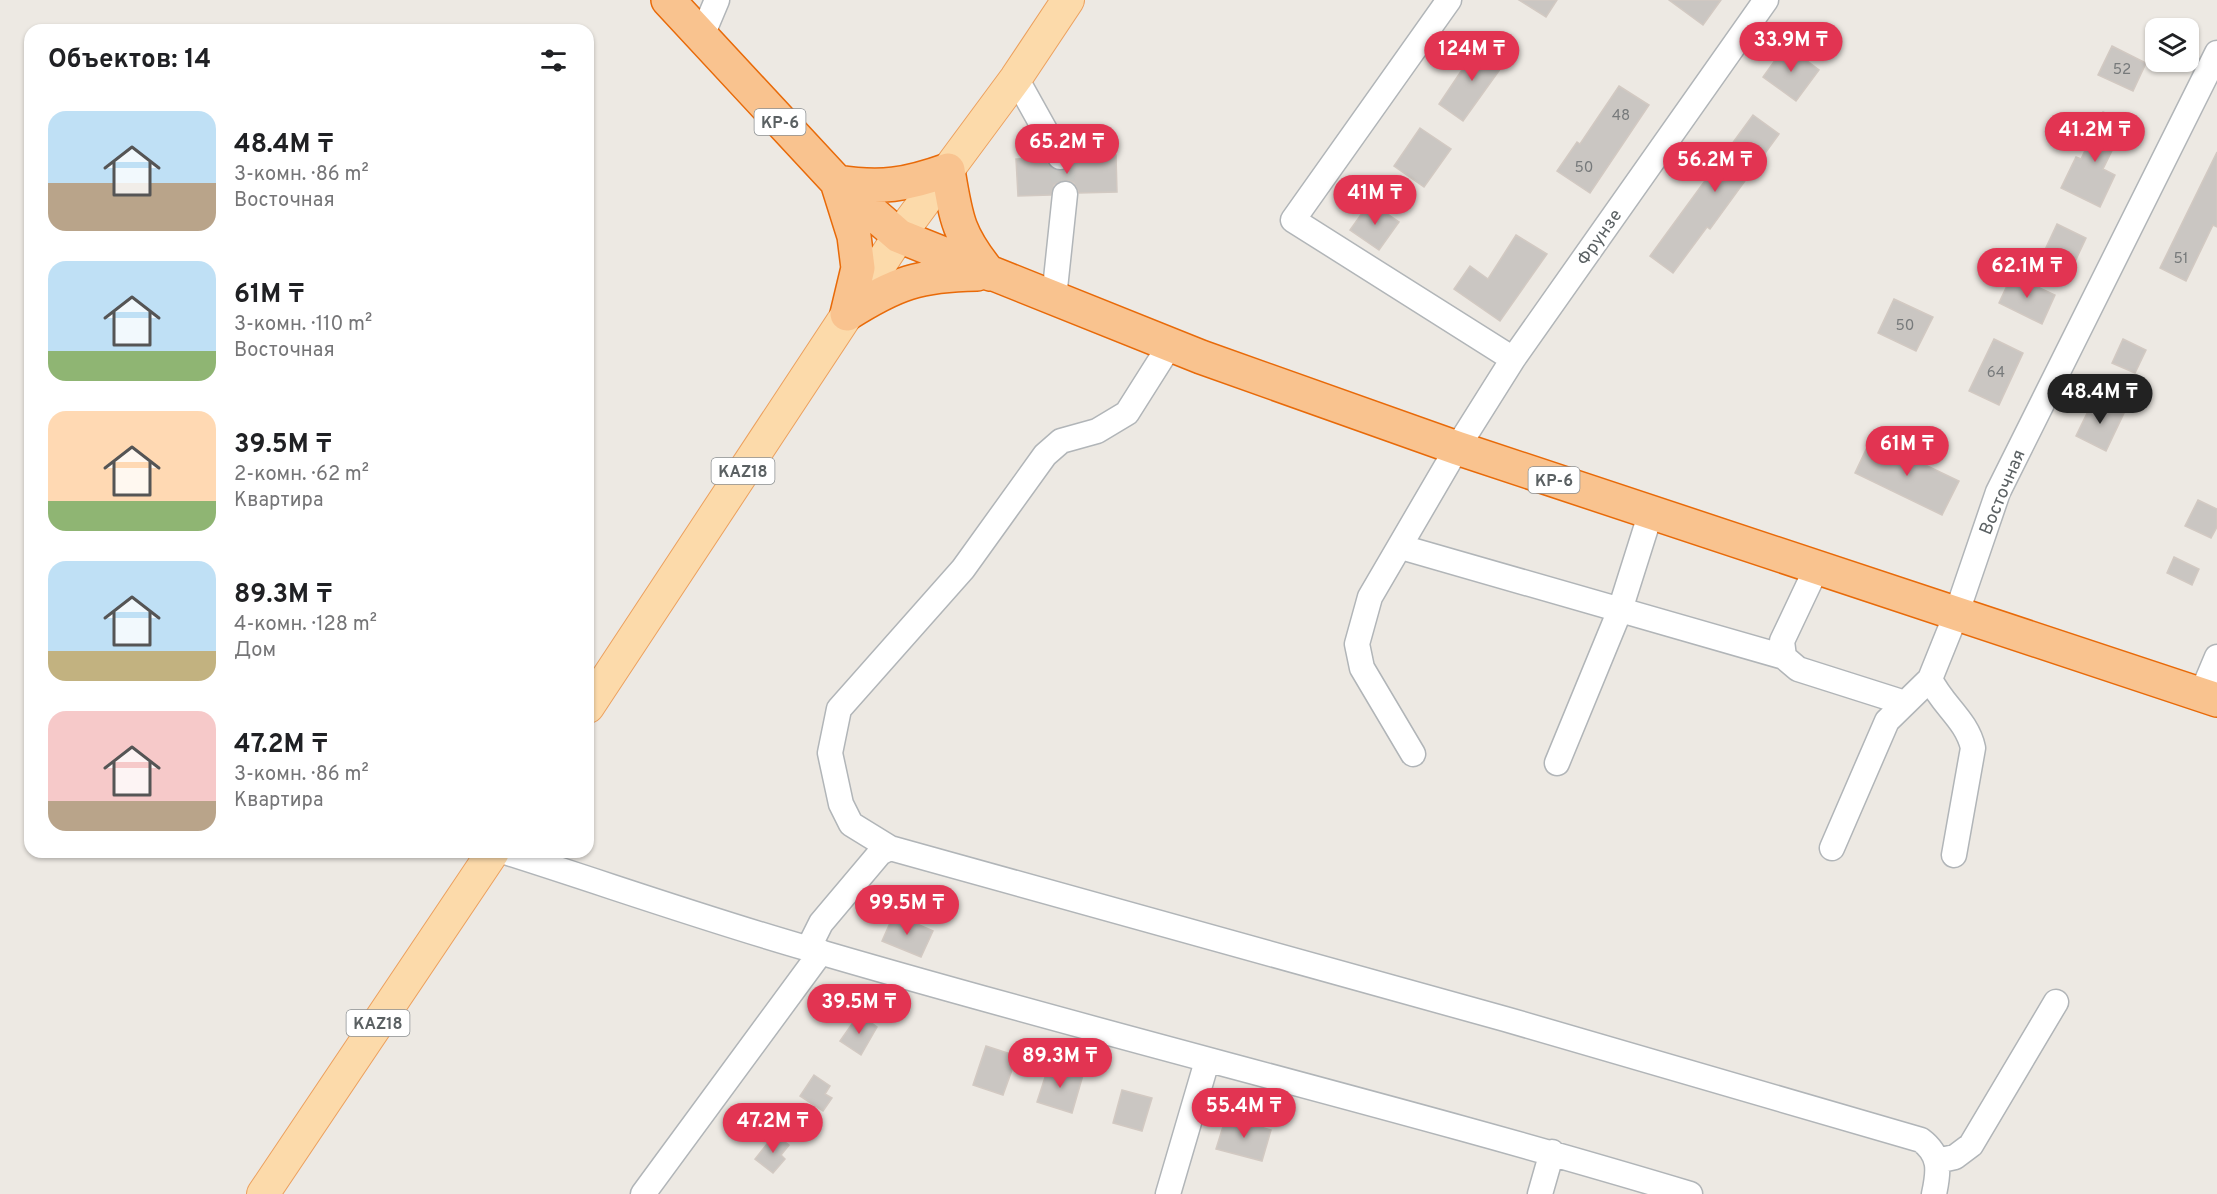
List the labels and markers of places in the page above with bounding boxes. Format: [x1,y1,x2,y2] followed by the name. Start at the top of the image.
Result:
[1736,22,1846,73] pin: 33.9M ₸
[1423,31,1521,82] pin: 124M ₸
[2040,112,2150,163] pin: 41.2M ₸
[1012,124,1122,175] pin: 65.2M ₸
[1660,142,1770,193] pin: 56.2M ₸
[1333,175,1417,226] pin: 41M ₸
[1972,248,2082,299] pin: 62.1M ₸
[2045,374,2155,425] pin: 48.4M ₸
[1865,426,1949,477] pin: 61M ₸
[852,885,962,936] pin: 99.5M ₸
[804,984,914,1035] pin: 39.5M ₸
[1005,1038,1115,1089] pin: 89.3M ₸
[1189,1088,1299,1139] pin: 55.4M ₸
[718,1103,828,1154] pin: 47.2M ₸

